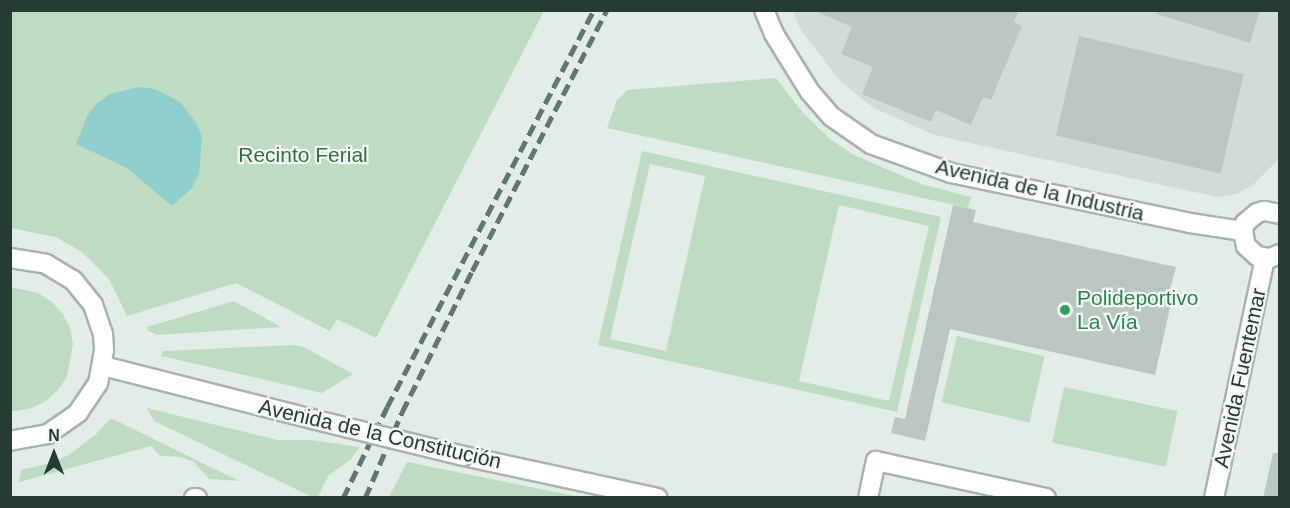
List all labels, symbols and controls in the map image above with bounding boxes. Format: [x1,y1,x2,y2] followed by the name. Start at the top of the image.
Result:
[238,142,368,168] park label: Recinto Ferial
[933,154,1147,226] street label: Avenida de la Industria
[1077,285,1198,335] place label: Polideportivo La Vía
[1209,286,1271,470] street label: Avenida Fuentemar
[1058,303,1072,317] marker: Polideportivo La Vía
[256,394,504,474] street label: Avenida de la Constitución
[24,424,84,484] north arrow
[48,427,60,444] text: N

